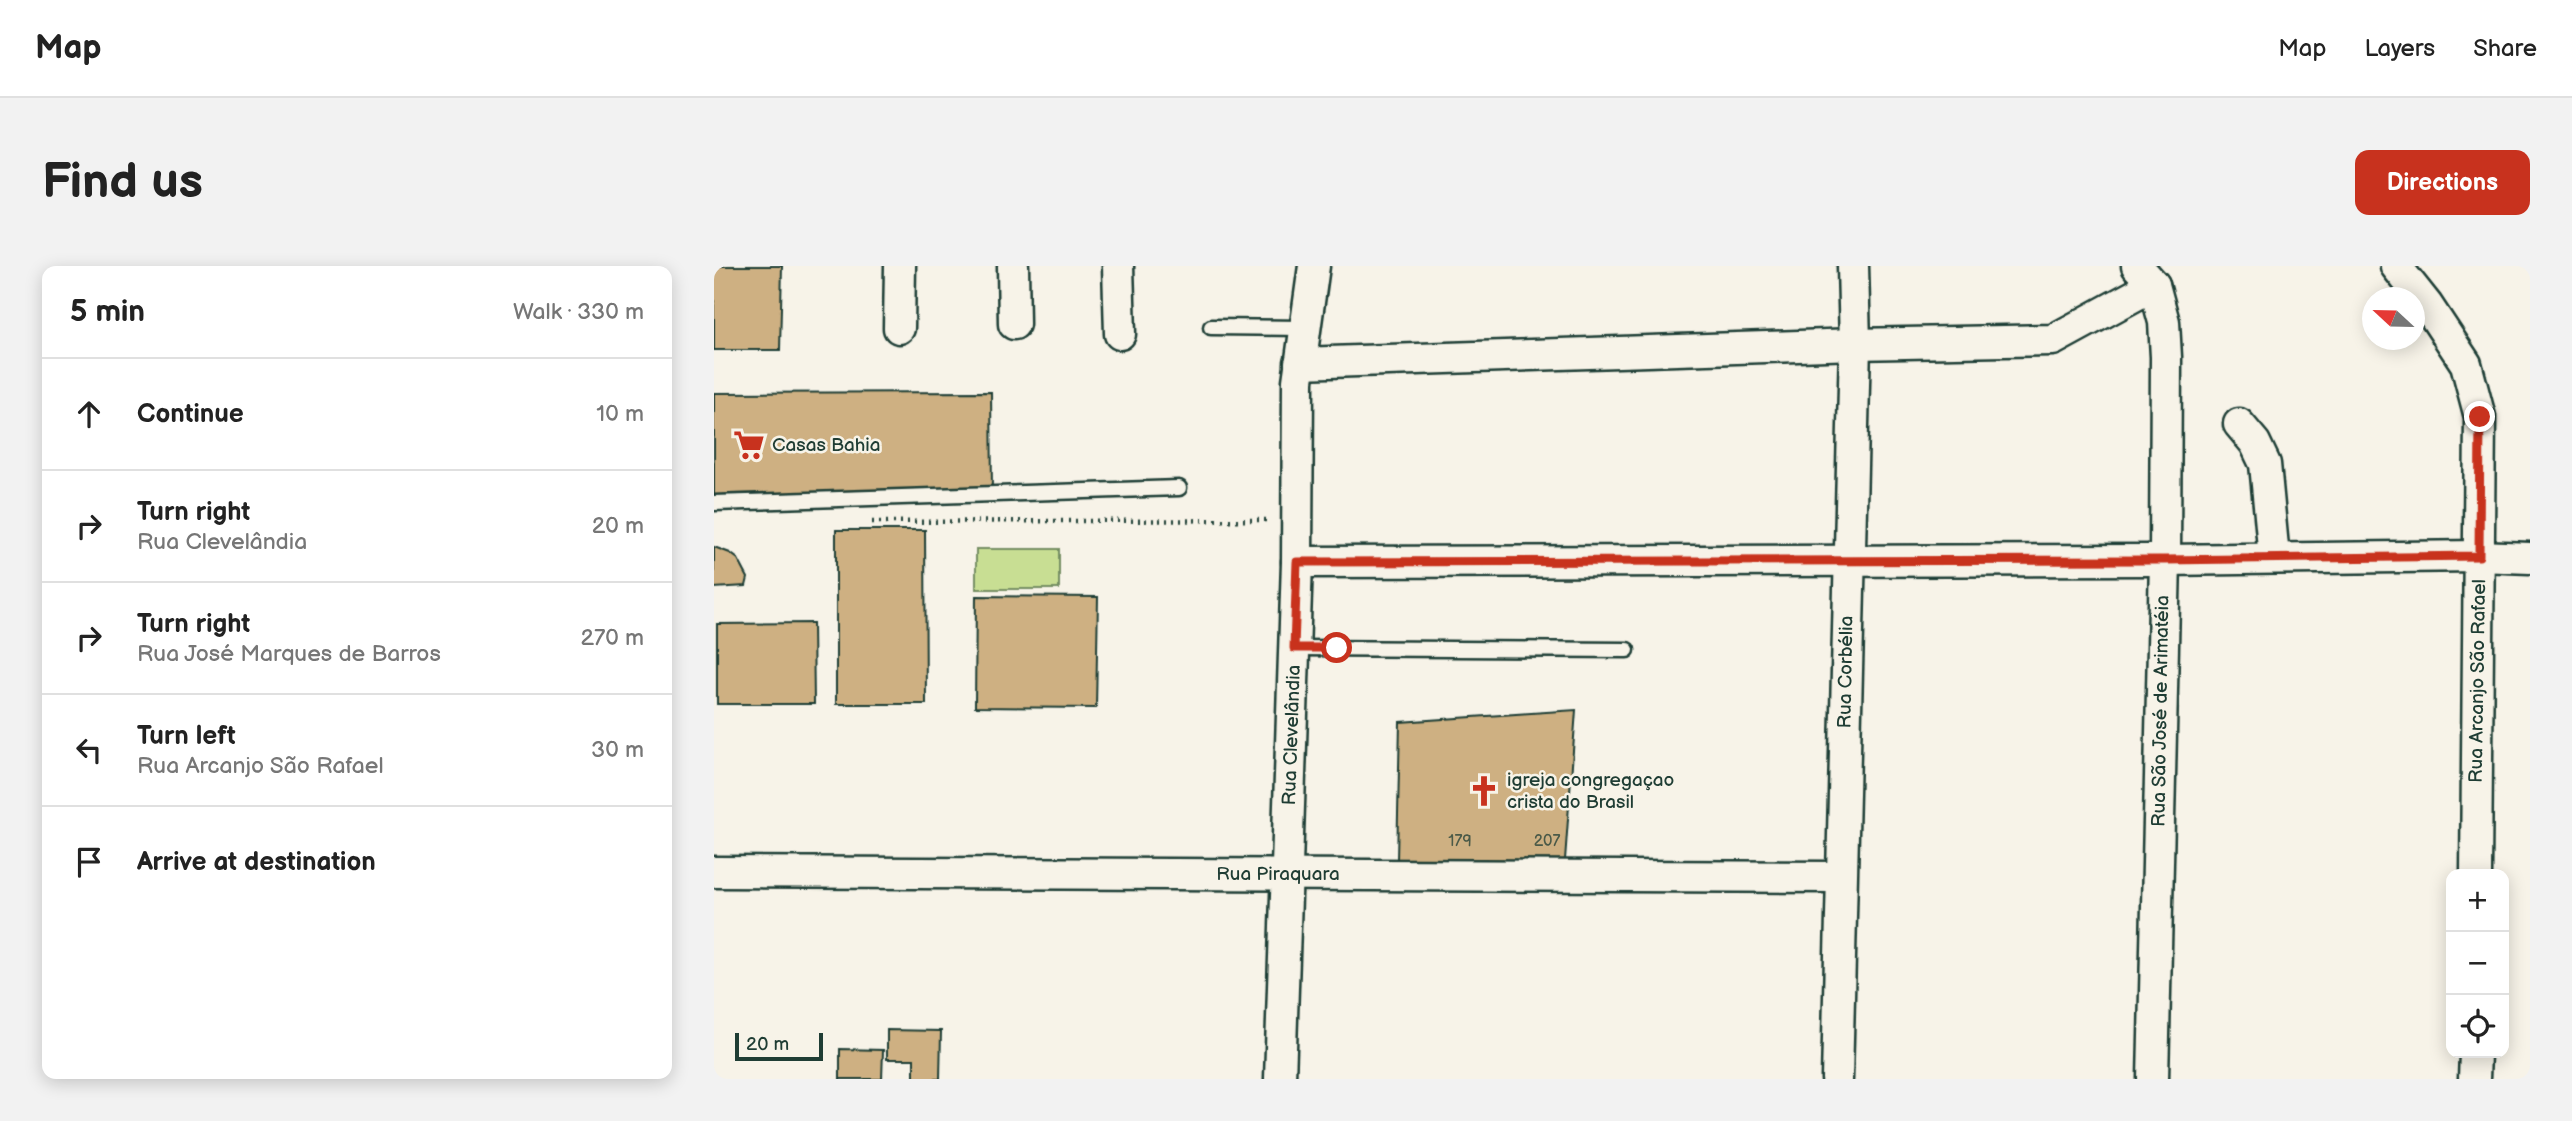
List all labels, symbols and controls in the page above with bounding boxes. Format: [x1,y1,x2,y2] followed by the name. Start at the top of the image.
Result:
[35,28,101,68] text: Map
[2278,34,2326,63] text: Map
[2364,34,2435,63] text: Layers
[2473,34,2537,63] text: Share
[2355,150,2530,215] button: Directions
[42,153,203,212] text: Find us
[2362,287,2425,350] north arrow
[70,294,145,330] text: 5 min
[513,298,644,326] text: Walk · 330 m
[70,395,108,433] icon: ahead
[137,399,244,430] text: Continue
[596,400,644,428] text: 10 m
[2464,401,2495,432] route end
[732,428,766,462] supermarket icon: Casas Bahia
[772,434,880,457] place label: Casas Bahia
[137,497,250,528] text: Turn right
[70,507,108,545] icon: right
[592,512,644,540] text: 20 m
[137,528,307,556] text: Rua Clevelândia
[2465,579,2491,783] street label: Rua Arcanjo São Rafael
[2147,595,2175,827] street label: Rua São José de Arimatéia
[137,609,250,640] text: Turn right
[1834,615,1858,729] street label: Rua Corbélia
[70,619,108,657] icon: right
[580,624,644,652] text: 270 m
[1321,632,1352,663] route start
[137,640,441,668] text: Rua José Marques de Barros
[1278,664,1306,806] street label: Rua Clevelândia
[137,721,236,752] text: Turn left
[70,731,108,769] icon: left
[591,736,644,764] text: 30 m
[137,752,384,780] text: Rua Arcanjo São Rafael
[1507,769,1674,814] place label: igreja congregaçao crista do Brasil
[1467,774,1501,808] church icon: igreja congregaçao crista do Brasil
[1448,832,1472,851] house number: 179
[1534,832,1560,851] house number: 207
[70,843,108,881] icon: arrive
[137,847,376,878] text: Arrive at destination
[1216,863,1340,886] street label: Rua Piraquara
[2446,869,2509,1058] map controls
[2446,869,2509,932] button: +
[2446,932,2509,995] button: −
[2446,995,2509,1058] button: locate
[735,1030,822,1062] scale bar
[746,1033,789,1056] text: 20 m

